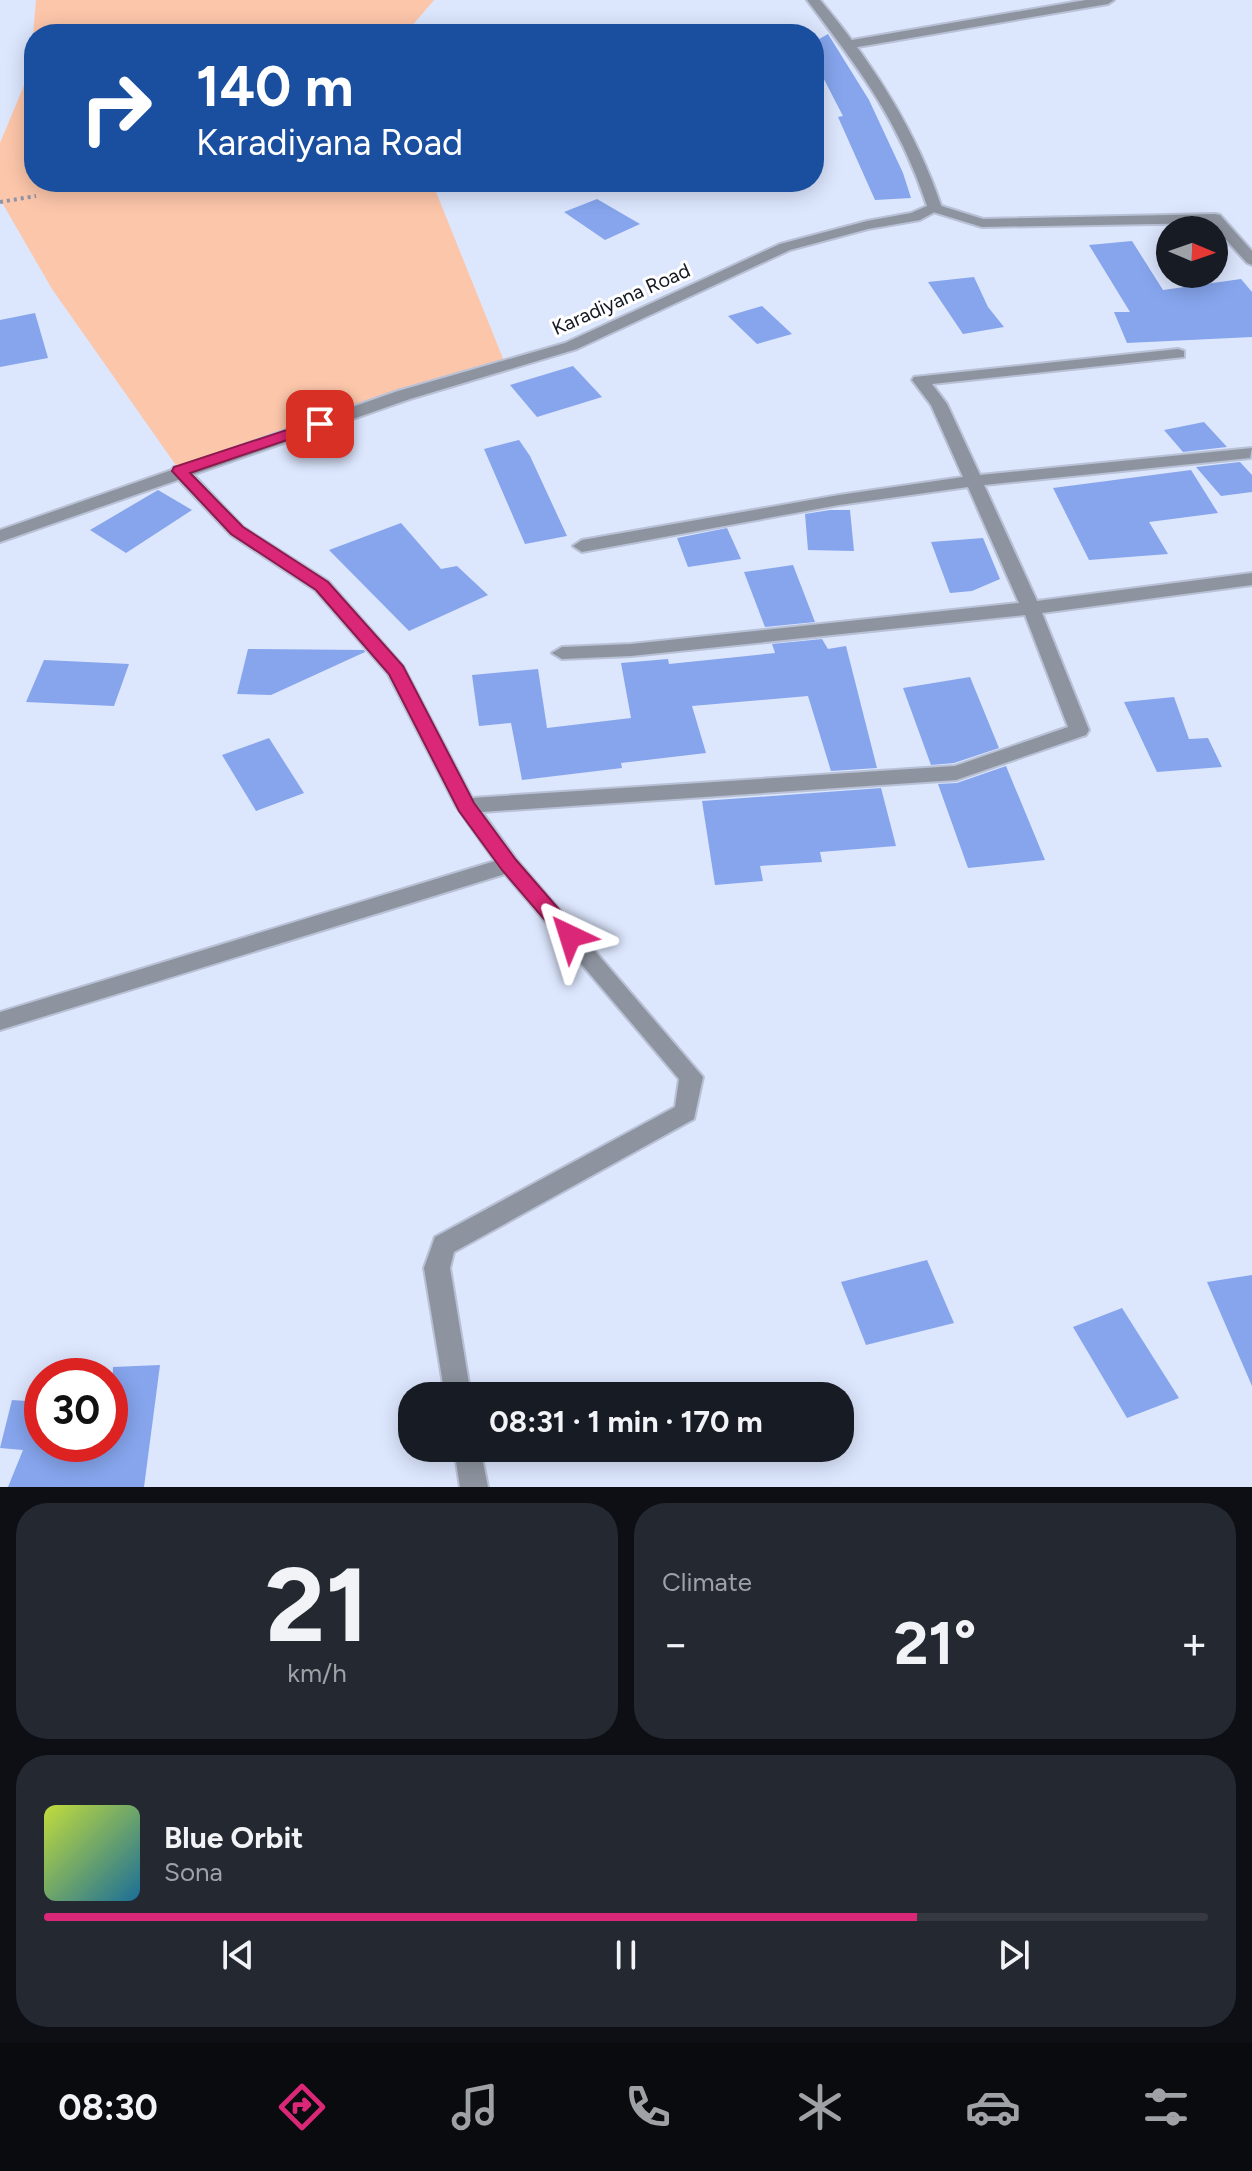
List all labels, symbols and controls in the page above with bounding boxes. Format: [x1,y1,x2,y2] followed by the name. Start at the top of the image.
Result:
[196,53,354,120] text: 140 m
[64,56,168,160] icon: right
[196,121,463,164] text: Karadiyana Road
[1156,216,1228,288] north arrow
[1156,216,1228,288] map controls
[548,258,694,340] street label: Karadiyana Road
[286,390,354,458] pin
[298,402,342,446] icon: arrive
[528,894,612,978] position arrow
[24,1358,128,1462] speed limit sign: 30
[489,1403,763,1440] text: 08:31 · 1 min · 170 m
[265,1542,369,1667] text: 21
[662,1566,752,1598] text: Climate
[894,1607,976,1679] text: 21°
[662,1617,689,1670] text: −
[1181,1617,1208,1670] text: +
[287,1657,347,1689] text: km/h
[164,1819,303,1856] text: Blue Orbit
[164,1856,223,1888] text: Sona
[216,1933,260,1977] icon: previous
[604,1933,648,1977] icon: pause
[992,1933,1036,1977] icon: next
[274,2079,330,2135] icon: directions
[447,2079,503,2135] icon: music
[620,2079,676,2135] icon: phone
[792,2079,848,2135] icon: climate
[965,2079,1021,2135] icon: car
[1138,2079,1194,2135] icon: filters
[58,2086,158,2129] text: 08:30

